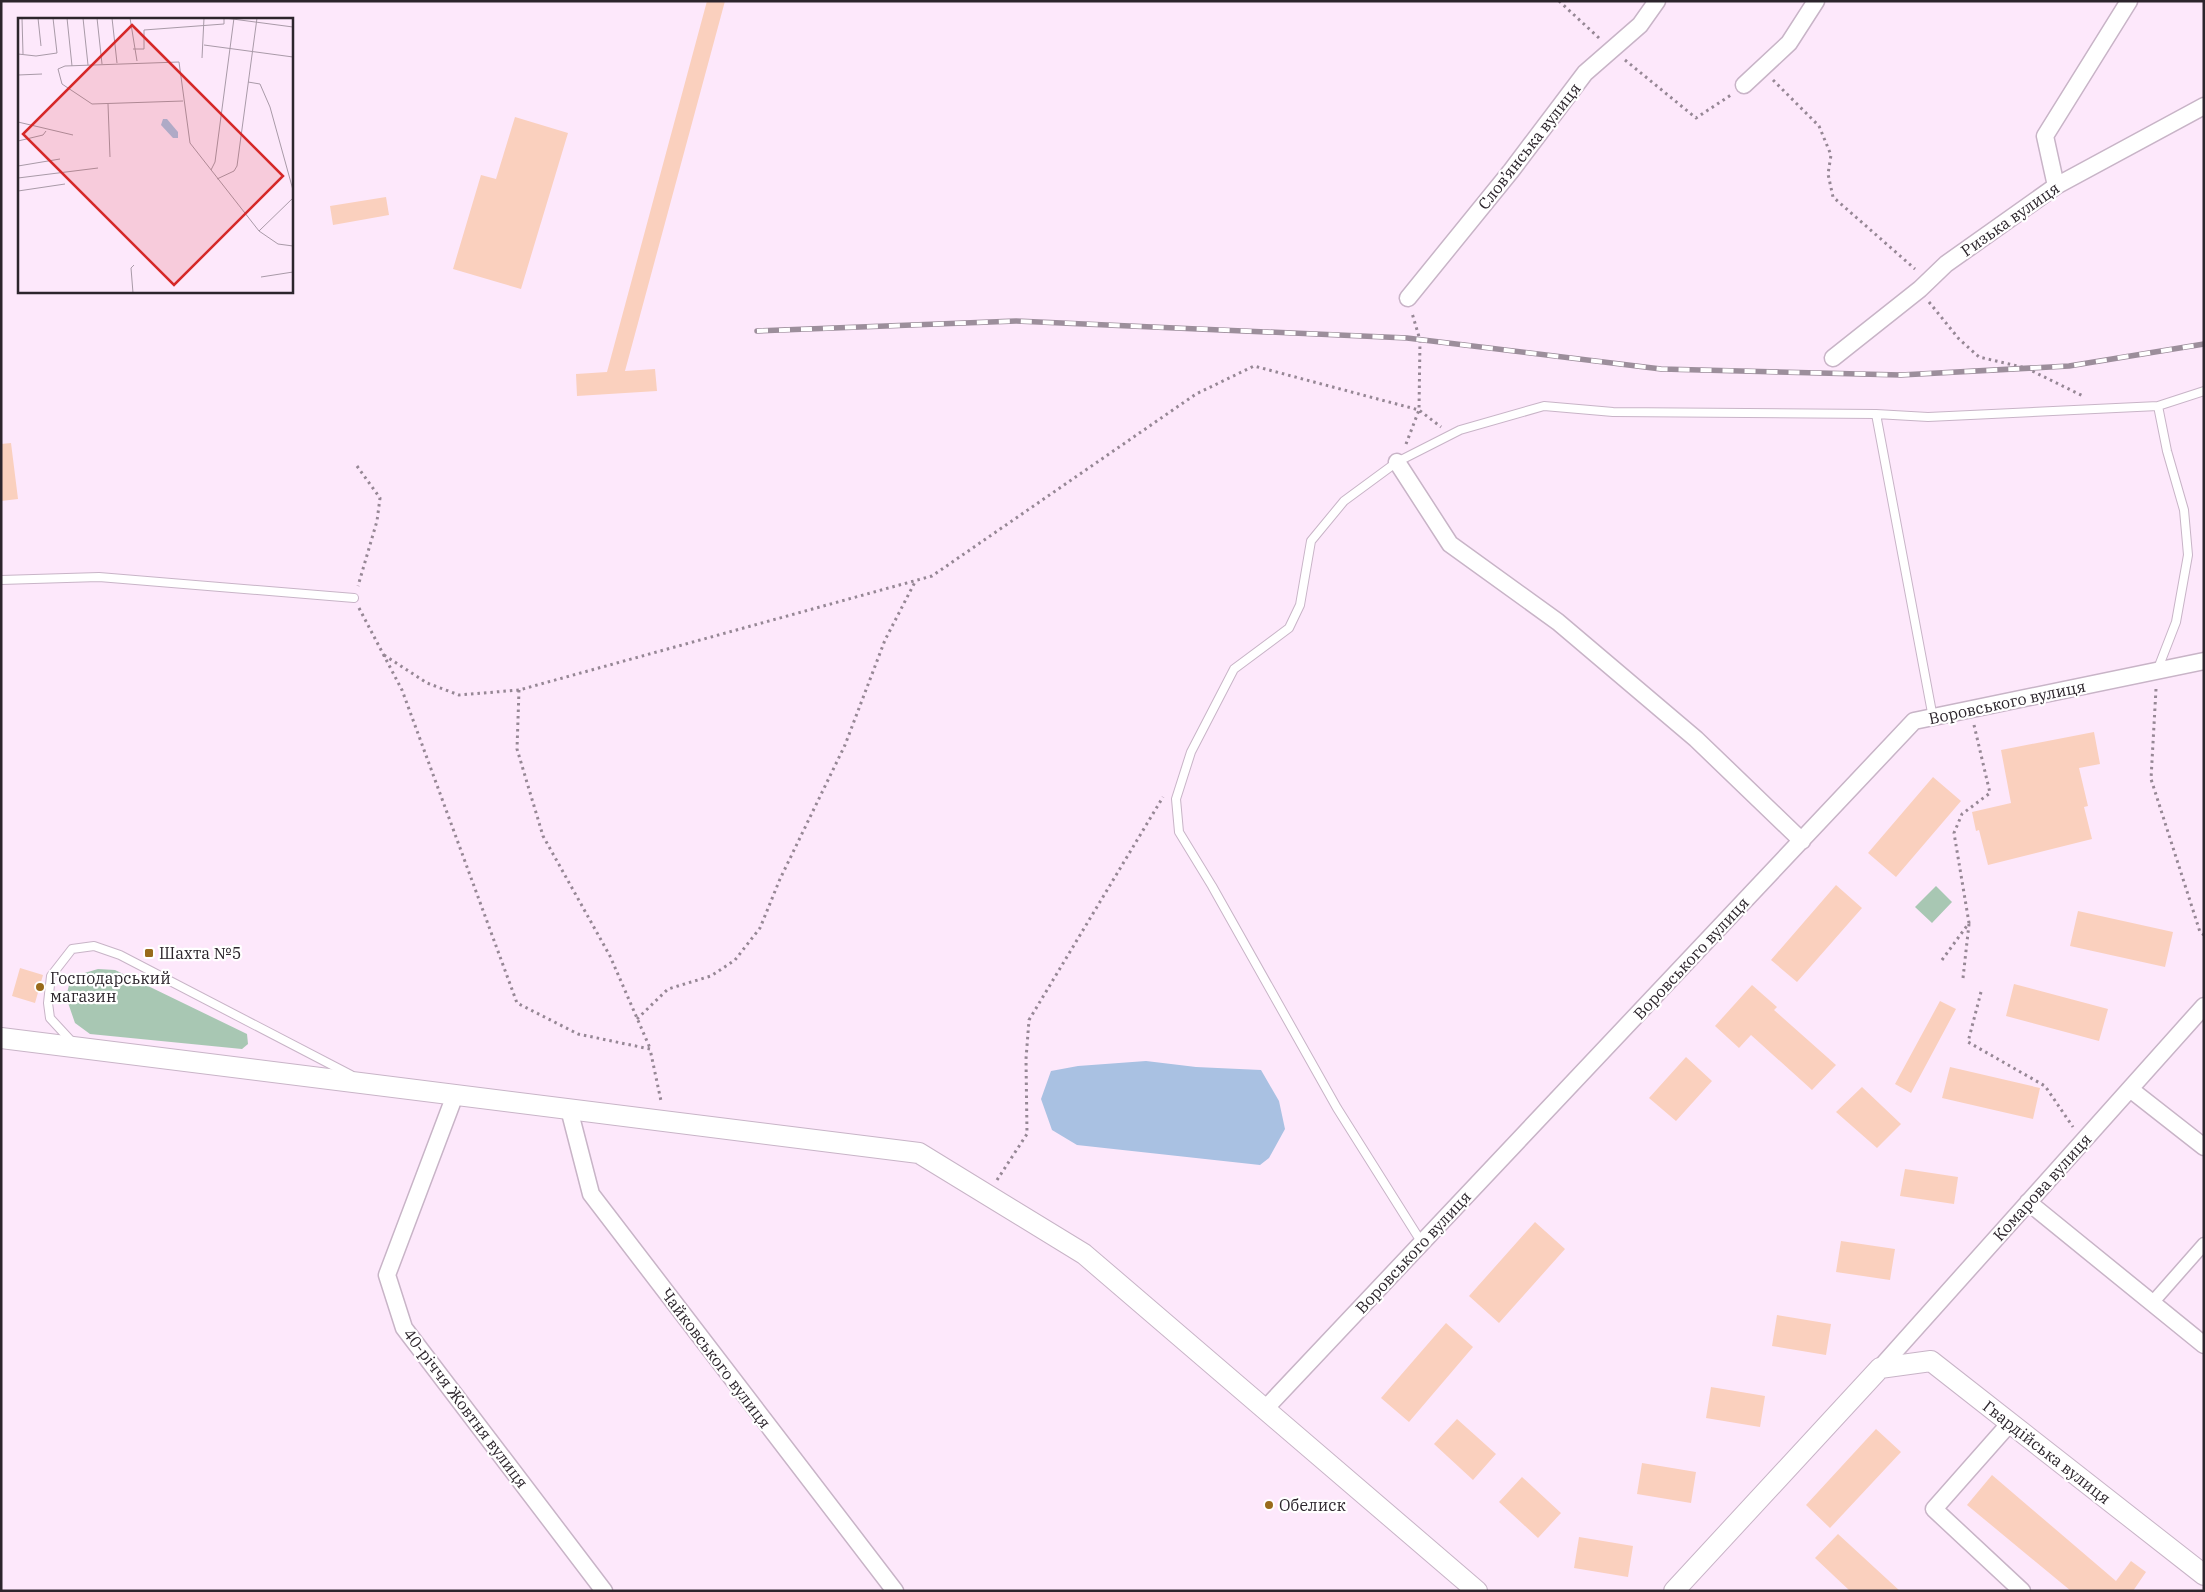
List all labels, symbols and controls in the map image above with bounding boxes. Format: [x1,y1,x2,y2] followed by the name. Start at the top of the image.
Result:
[18,18,292,292] inset map
[1473,79,1585,213] street label: Слов’янська вулиця
[1957,178,2063,260] street label: Ризька вулиця
[1927,676,2087,728] street label: Воровського вулиця
[1629,893,1753,1023] street label: Воровського вулиця
[159,943,241,963] place label: Шахта №5
[143,947,155,959] marker: Шахта №5
[50,968,171,1006] place label: Господарський магазин
[34,981,46,993] marker: Господарський магазин
[1989,1129,2095,1245] street label: Комарова вулиця
[1351,1187,1475,1317] street label: Воровського вулиця
[657,1284,775,1432] street label: Чайковського вулиця
[399,1324,533,1492] street label: 40-річчя Жовтня вулиця
[1979,1396,2115,1508] street label: Гвардійська вулиця
[1279,1495,1346,1515] place label: Обелиск
[1263,1499,1275,1511] marker: Обелиск

